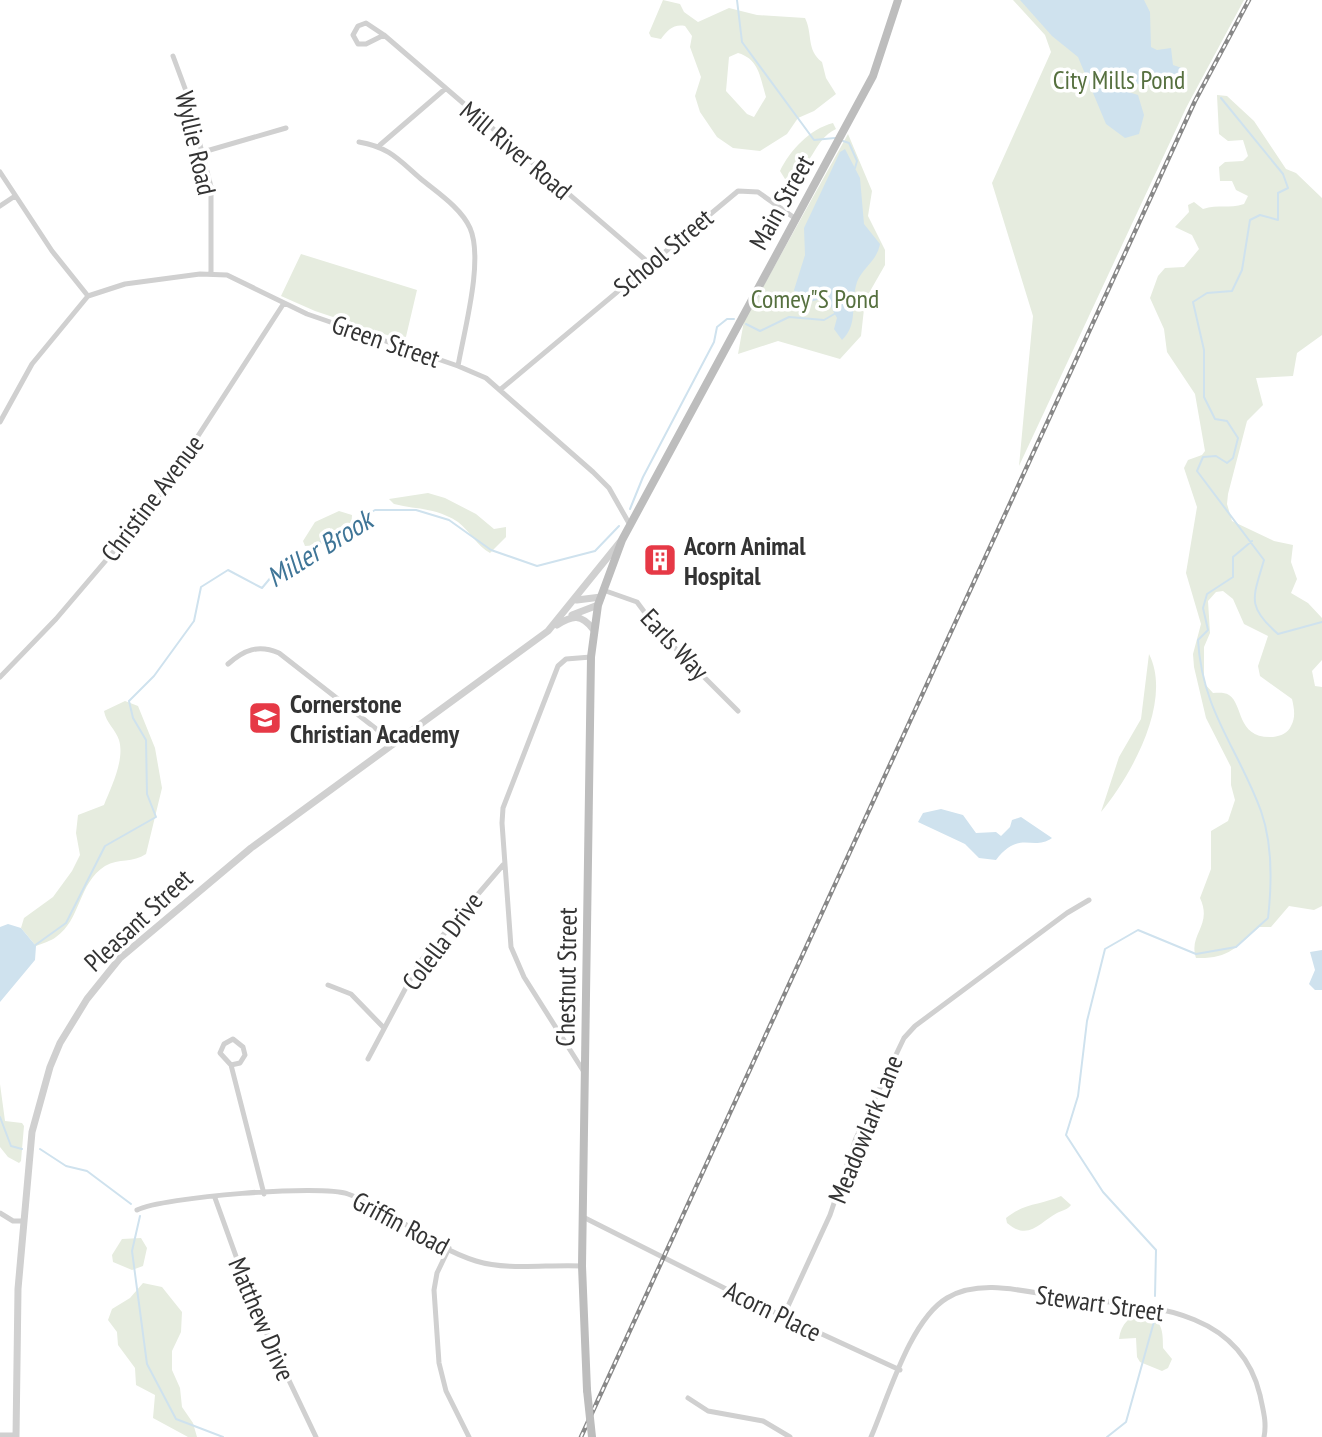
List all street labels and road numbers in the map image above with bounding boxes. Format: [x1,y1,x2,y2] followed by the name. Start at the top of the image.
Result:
[168,88,224,198] street label: Wyllie Road
[453,94,579,206] street label: Mill River Road
[742,149,820,255] street label: Main Street
[607,201,719,303] street label: School Street
[328,307,444,375] street label: Green Street
[94,428,210,568] street label: Christine Avenue
[634,602,716,687] street label: Earls Way
[77,862,199,978] street label: Pleasant Street
[394,885,490,997] street label: Colella Drive
[548,907,584,1047] street label: Chestnut Street
[820,1050,910,1208] street label: Meadowlark Lane
[347,1184,455,1262] street label: Griffin Road
[221,1252,303,1386] street label: Matthew Drive
[719,1273,827,1349] street label: Acorn Place
[1034,1278,1166,1328] street label: Stewart Street

